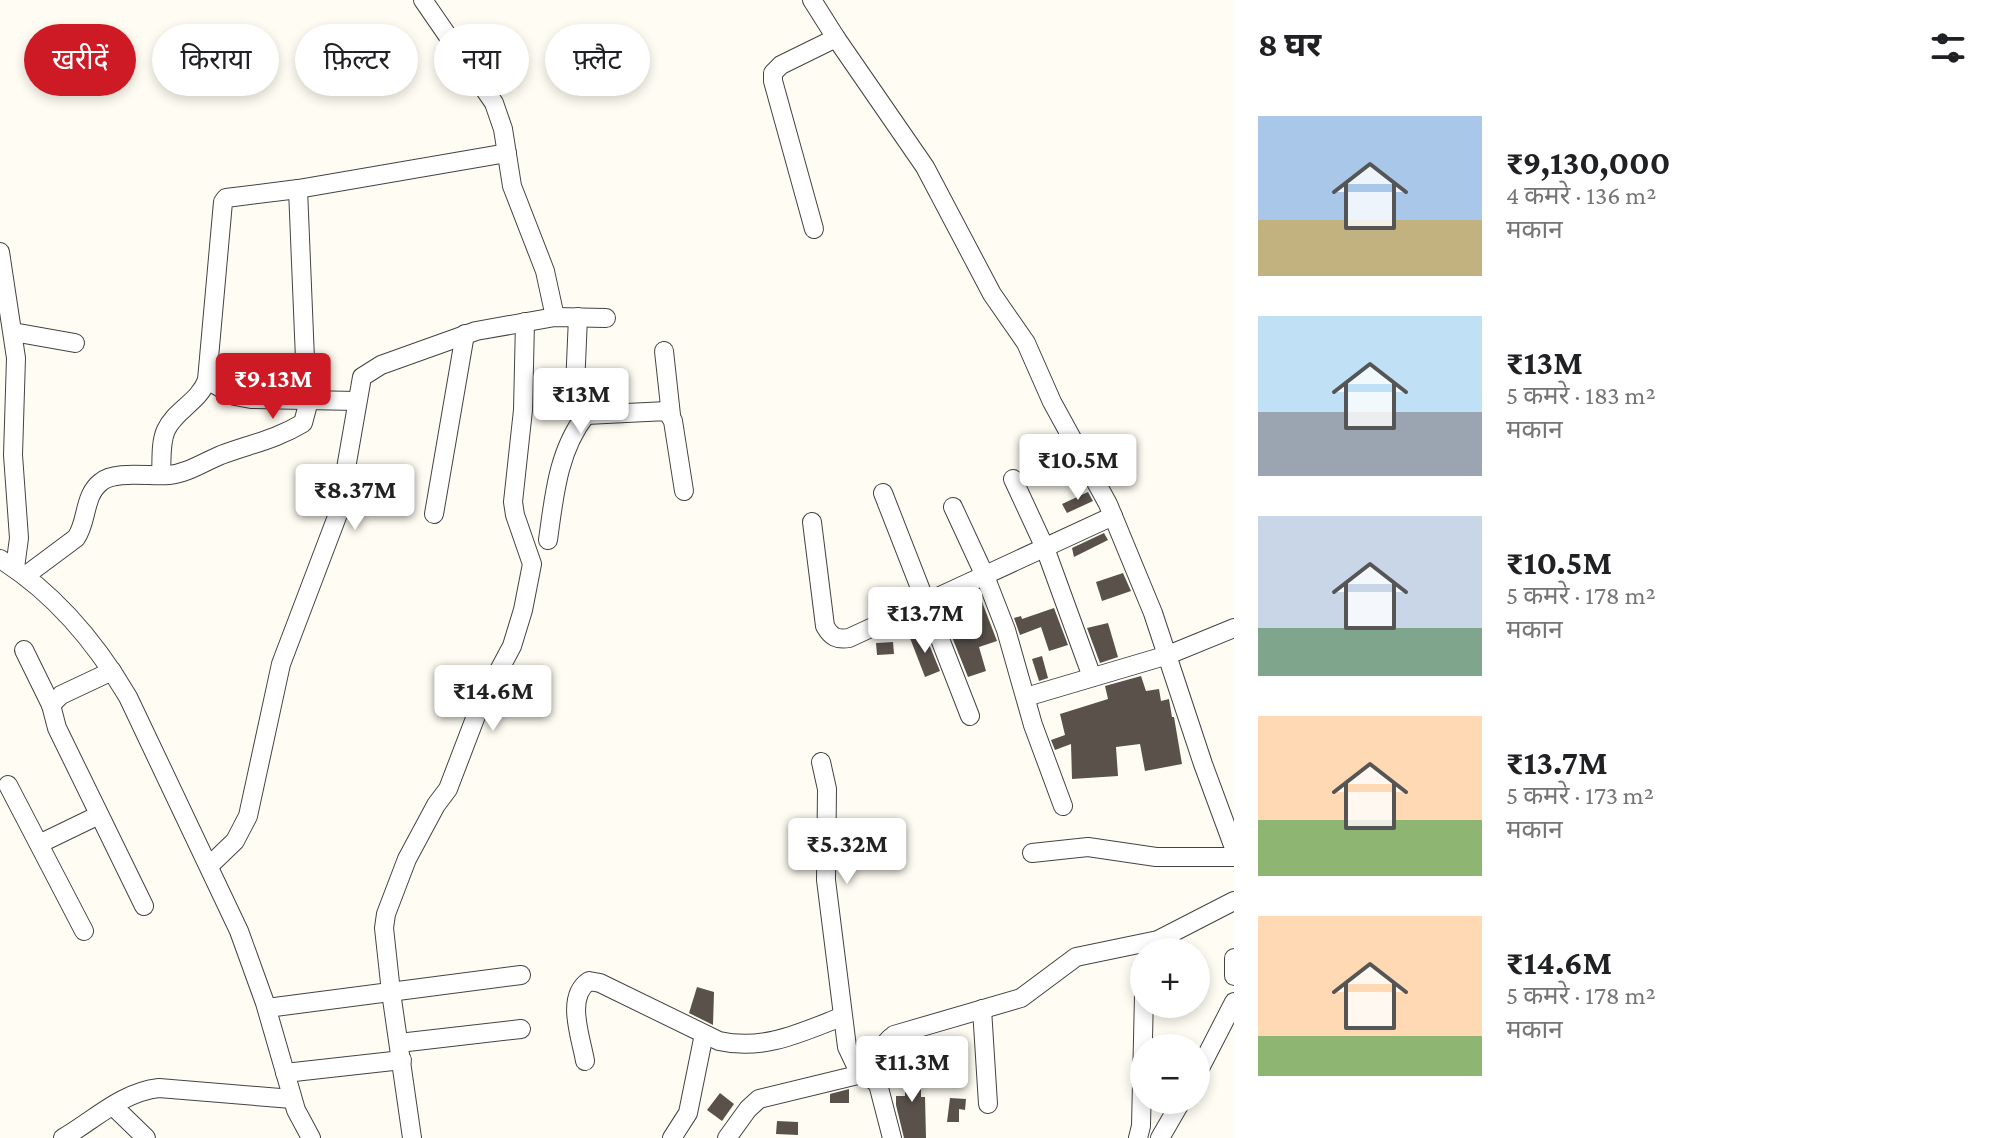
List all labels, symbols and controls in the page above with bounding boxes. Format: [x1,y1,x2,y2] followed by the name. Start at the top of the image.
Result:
[24,24,136,96] chip: खरीदें
[152,24,279,96] chip: किराया
[295,24,418,96] chip: फ़िल्टर
[434,24,529,96] chip: नया
[545,24,650,96] chip: फ़्लैट
[1258,26,1321,63] text: 8 घर
[1926,26,1970,70] icon: filters
[1506,144,1670,181] text: ₹9,130,000
[1322,148,1418,244] icon: home
[1506,181,1656,210] text: 4 कमरे · 136 m²
[1506,215,1563,244] text: मकान
[1506,344,1583,381] text: ₹13M
[1322,348,1418,444] icon: home
[208,353,338,421] pin: ₹9.13M
[234,364,312,393] text: ₹9.13M
[534,368,628,436] pin: ₹13M
[552,379,610,408] text: ₹13M
[1506,381,1656,410] text: 5 कमरे · 183 m²
[1506,415,1563,444] text: मकान
[1013,434,1143,502] pin: ₹10.5M
[1037,445,1119,474] text: ₹10.5M
[290,464,420,532] pin: ₹8.37M
[314,475,397,504] text: ₹8.37M
[1506,544,1612,581] text: ₹10.5M
[1322,548,1418,644] icon: home
[1506,581,1656,610] text: 5 कमरे · 178 m²
[860,587,990,655] pin: ₹13.7M
[886,598,964,627] text: ₹13.7M
[1506,615,1563,644] text: मकान
[428,665,558,733] pin: ₹14.6M
[452,676,534,705] text: ₹14.6M
[1506,744,1608,781] text: ₹13.7M
[1322,748,1418,844] icon: home
[1506,781,1654,810] text: 5 कमरे · 173 m²
[1506,815,1563,844] text: मकान
[782,818,912,886] pin: ₹5.32M
[806,829,888,858] text: ₹5.32M
[1130,938,1210,1114] map controls
[1130,938,1210,1018] button: +
[1506,944,1612,981] text: ₹14.6M
[1322,948,1418,1044] icon: home
[1506,981,1656,1010] text: 5 कमरे · 178 m²
[1506,1015,1563,1044] text: मकान
[1130,1034,1210,1114] button: −
[847,1036,977,1104] pin: ₹11.3M
[874,1047,950,1076] text: ₹11.3M

